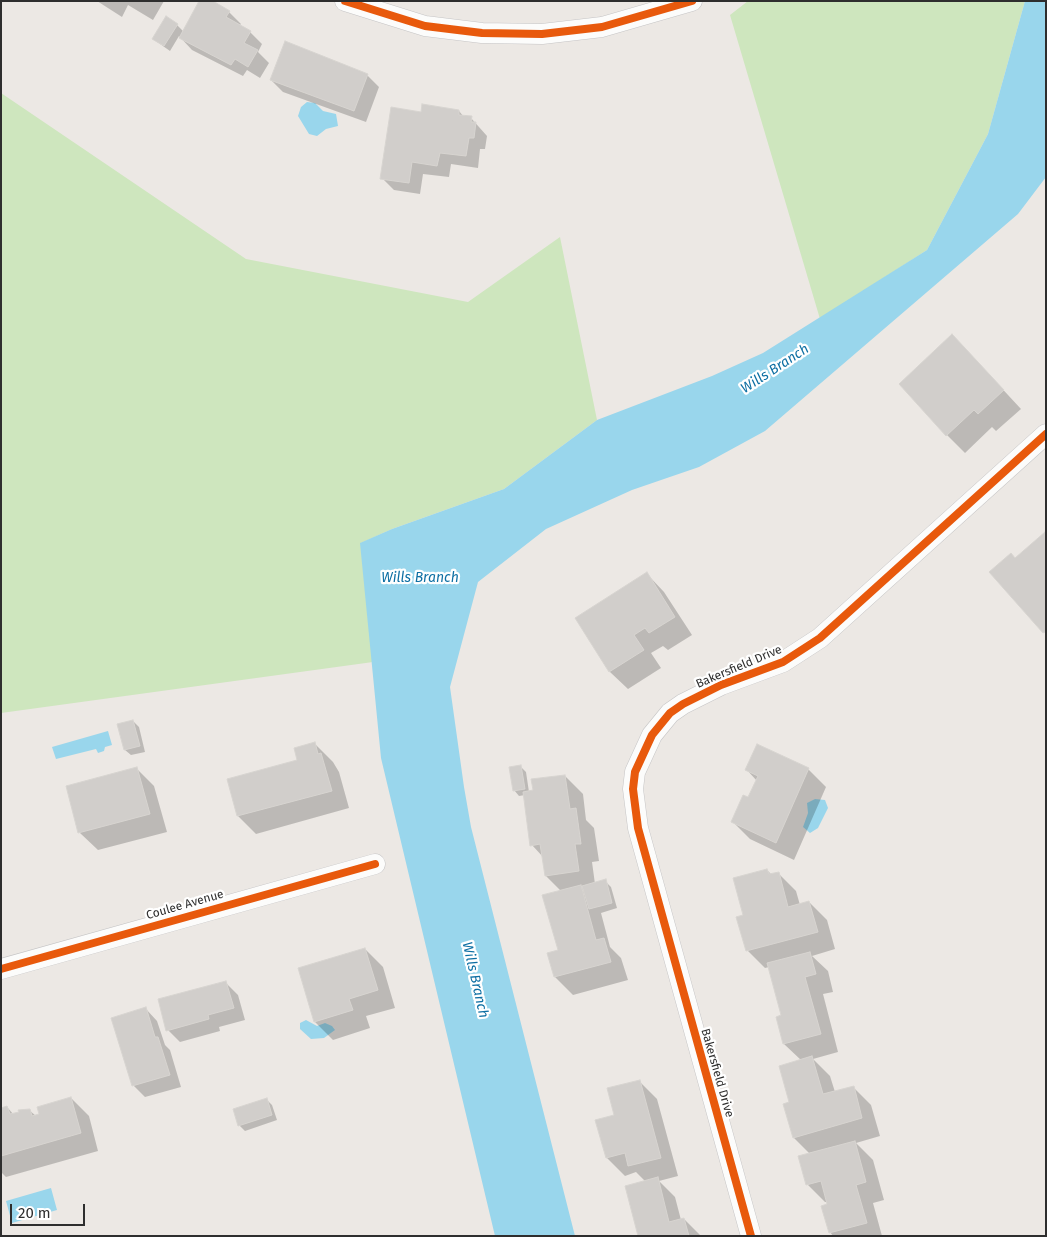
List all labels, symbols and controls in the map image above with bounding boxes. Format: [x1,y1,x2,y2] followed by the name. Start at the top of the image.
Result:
[738,341,812,397] water label: Wills Branch
[381,570,459,586] water label: Wills Branch
[694,642,784,692] street label: Bakersfield Drive
[145,887,225,923] street label: Coulee Avenue
[458,940,492,1020] water label: Wills Branch
[697,1027,737,1119] street label: Bakersfield Drive
[12,1194,88,1226] scale bar
[18,1204,51,1222] text: 20 m

